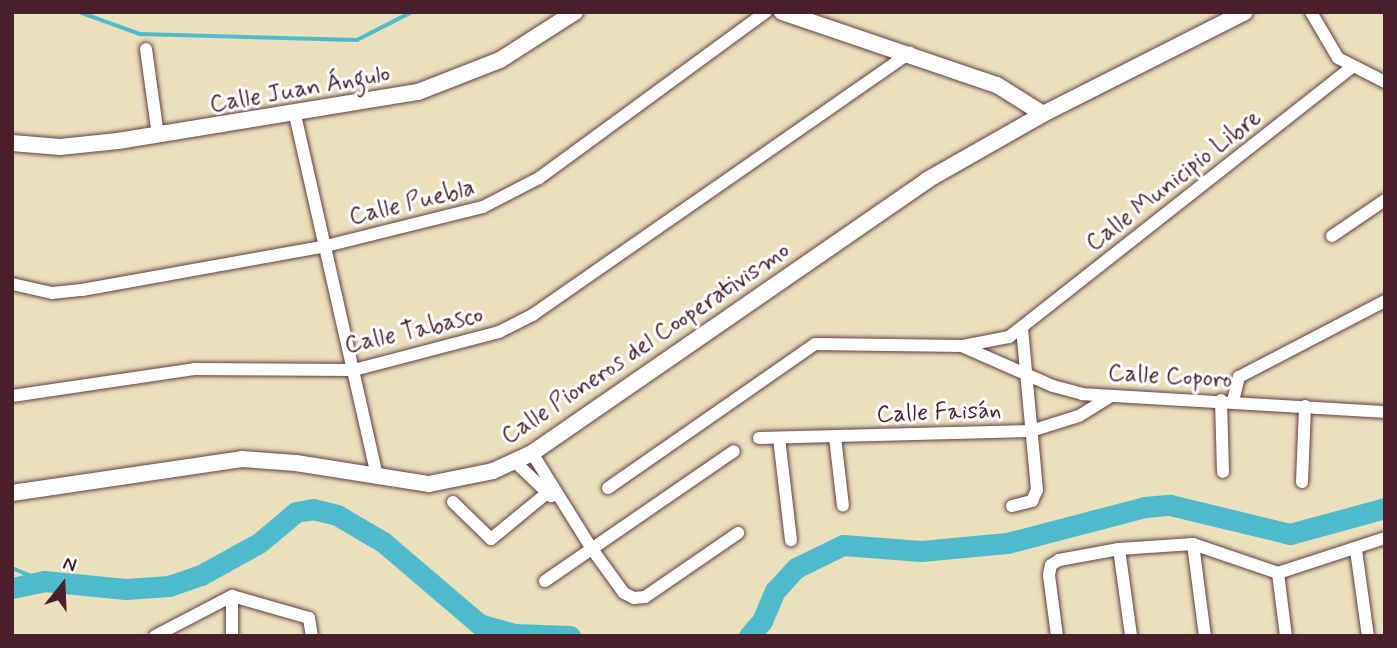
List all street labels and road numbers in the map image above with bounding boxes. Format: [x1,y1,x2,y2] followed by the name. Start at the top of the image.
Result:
[209,60,391,120] street label: Calle Juan Ángulo
[1082,104,1266,258] street label: Calle Municipio Libre
[347,174,477,232] street label: Calle Puebla
[496,236,796,452] street label: Calle Pioneros del Cooperativismo
[345,302,483,360] street label: Calle Tabasco
[1107,359,1233,395] street label: Calle Coporo
[878,396,1000,430] street label: Calle Faisán

